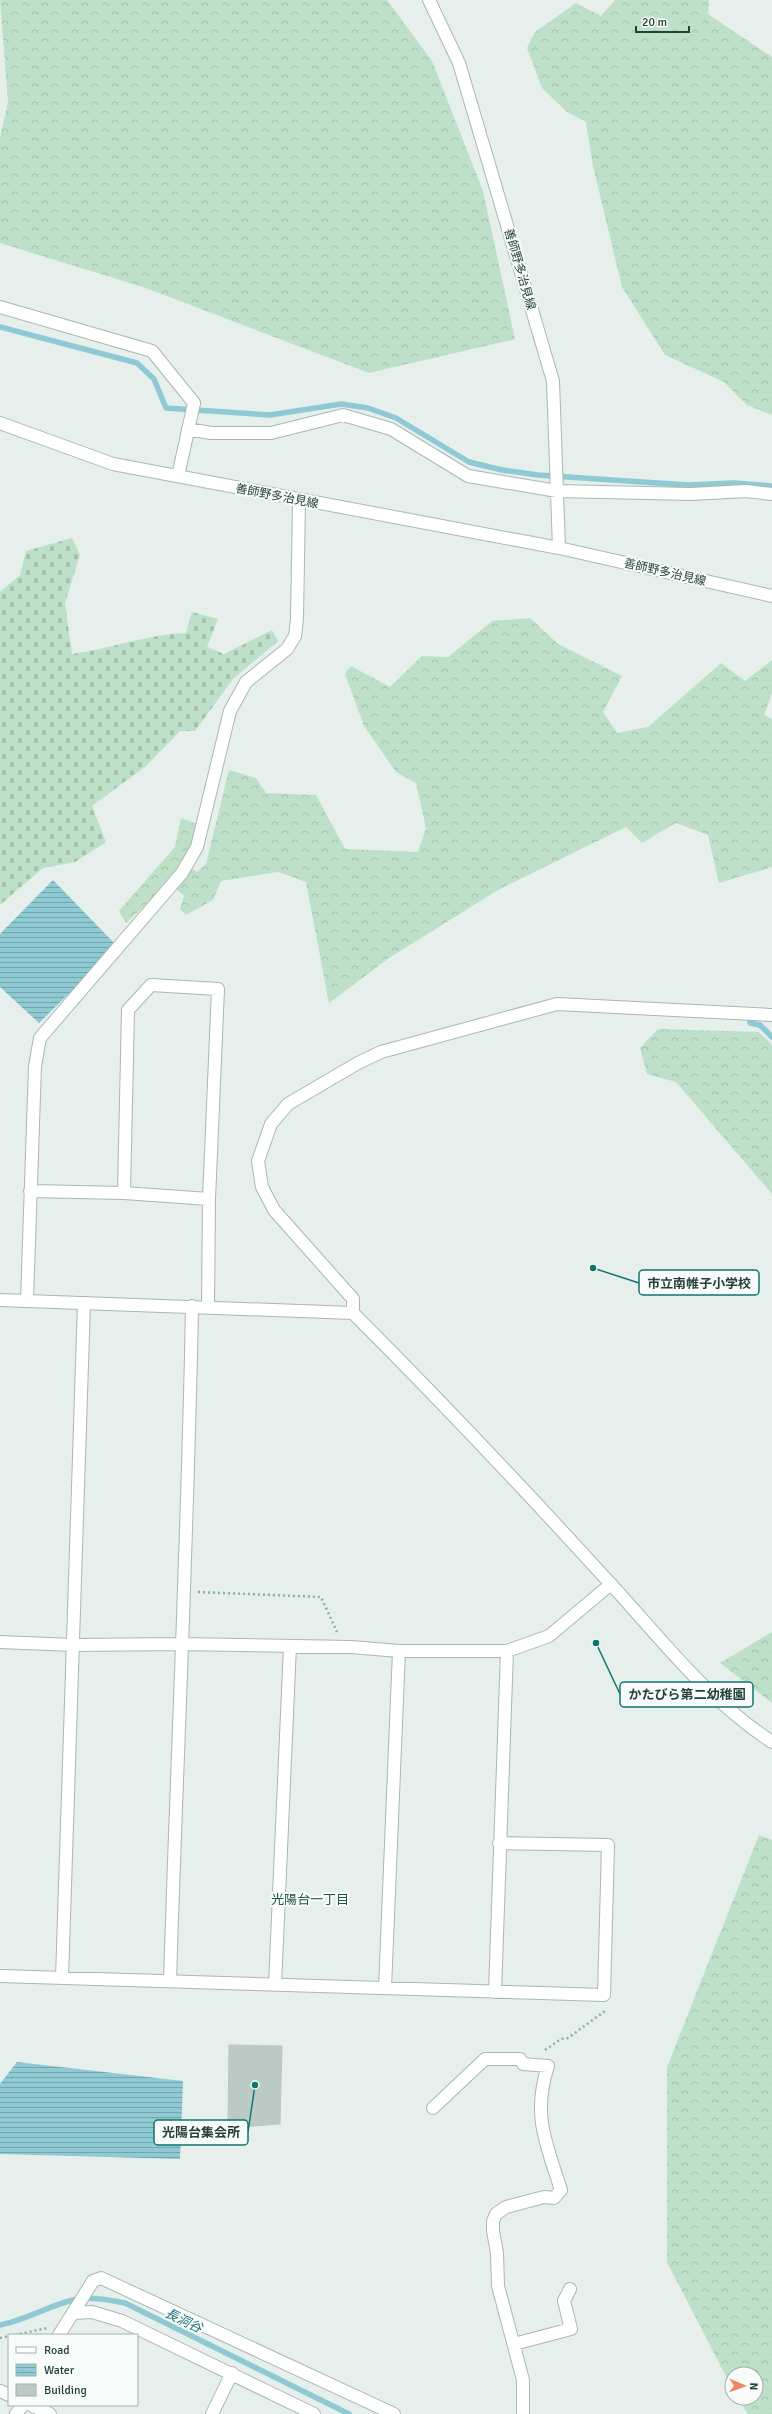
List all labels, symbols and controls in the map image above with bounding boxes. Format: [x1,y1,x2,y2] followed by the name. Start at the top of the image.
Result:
[636,8,689,34] scale bar
[642,15,667,30] text: 20 m
[501,227,538,312] street label: 善師野多治見線
[234,481,320,512] street label: 善師野多治見線
[622,556,708,589] street label: 善師野多治見線
[639,1270,759,1295] callout: 市立南帷子小学校
[647,1276,751,1292] text: 市立南帷子小学校
[620,1682,753,1707] callout: かたびら第二幼稚園
[628,1687,746,1703] text: かたびら第二幼稚園
[271,1892,349,1908] district label: 光陽台一丁目
[154,2120,248,2145] callout: 光陽台集会所
[162,2125,240,2141] text: 光陽台集会所
[163,2305,205,2337] water label: 長洞谷
[8,2334,138,2406] legend
[44,2343,70,2358] text: Road
[44,2363,75,2378] text: Water
[724,2366,764,2406] north arrow
[747,2382,760,2390] text: N
[44,2383,87,2398] text: Building

